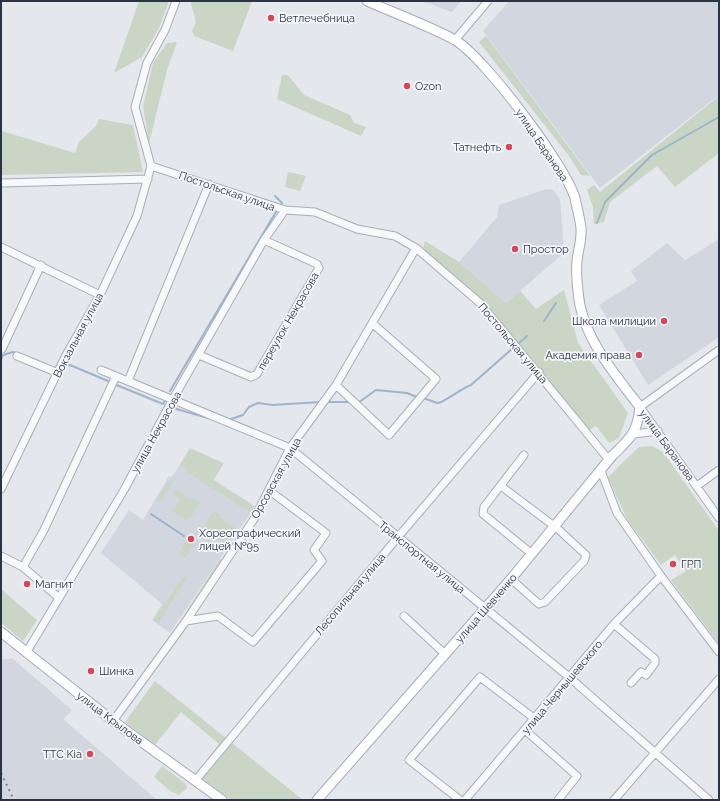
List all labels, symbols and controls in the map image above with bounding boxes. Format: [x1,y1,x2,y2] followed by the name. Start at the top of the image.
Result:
[279,12,355,25] place label: Ветлечебница
[266,13,276,23] marker: Ветлечебница
[415,80,442,93] place label: Ozon
[402,81,412,91] marker: Ozon
[513,107,571,184] street label: улица Баранова
[453,141,502,154] place label: Татнефть
[504,142,514,152] marker: Татнефть
[177,169,277,214] street label: Постольская улица
[523,243,569,256] place label: Простор
[510,244,520,254] marker: Простор
[255,270,322,372] street label: переулок Некрасова
[51,291,106,380] street label: Вокзальная улица
[475,300,550,386] street label: Постольская улица
[572,315,656,328] place label: Школа милиции
[659,316,669,326] marker: Школа милиции
[545,349,631,362] place label: Академия права
[634,350,644,360] marker: Академия права
[129,389,184,475] street label: улица Некрасова
[636,407,697,483] street label: улица Баранова
[249,436,304,521] street label: Орсовская улица
[376,519,468,596] street label: Транспортная улица
[199,527,301,553] place label: Хореографический лицей №95
[186,534,196,544] marker: Хореографический лицей №95
[312,551,389,638] street label: Лесопильная улица
[681,558,701,571] place label: ГРП
[668,559,678,569] marker: ГРП
[453,571,520,646] street label: улица Шевченко
[35,578,74,591] place label: Магнит
[22,579,32,589] marker: Магнит
[519,638,606,737] street label: улица Чернышевского
[99,665,134,678] place label: Шинка
[86,666,96,676] marker: Шинка
[74,689,145,748] street label: улица Крылова
[43,748,82,761] place label: ТТС Kia
[85,749,95,759] marker: ТТС Kia

